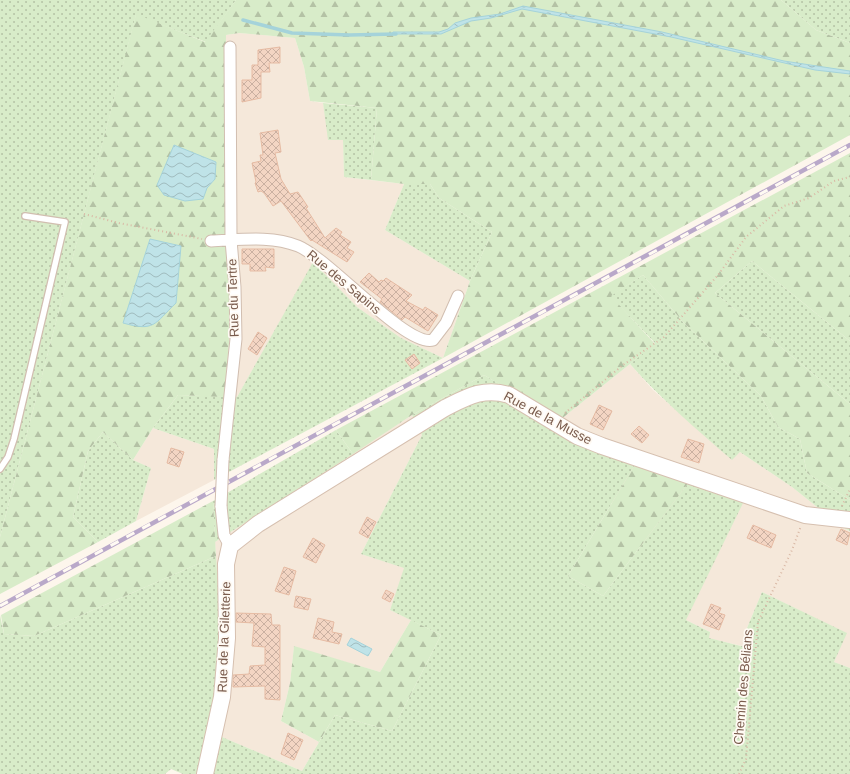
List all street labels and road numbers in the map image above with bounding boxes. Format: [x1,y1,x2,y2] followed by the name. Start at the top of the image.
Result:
[304,247,384,318] street label: Rue des Sapins
[224,258,242,338] street label: Rue du Tertre
[501,388,595,448] street label: Rue de la Musse
[215,581,233,693] street label: Rue de la Giletterie
[730,628,756,745] street label: Chemin des Bélians

